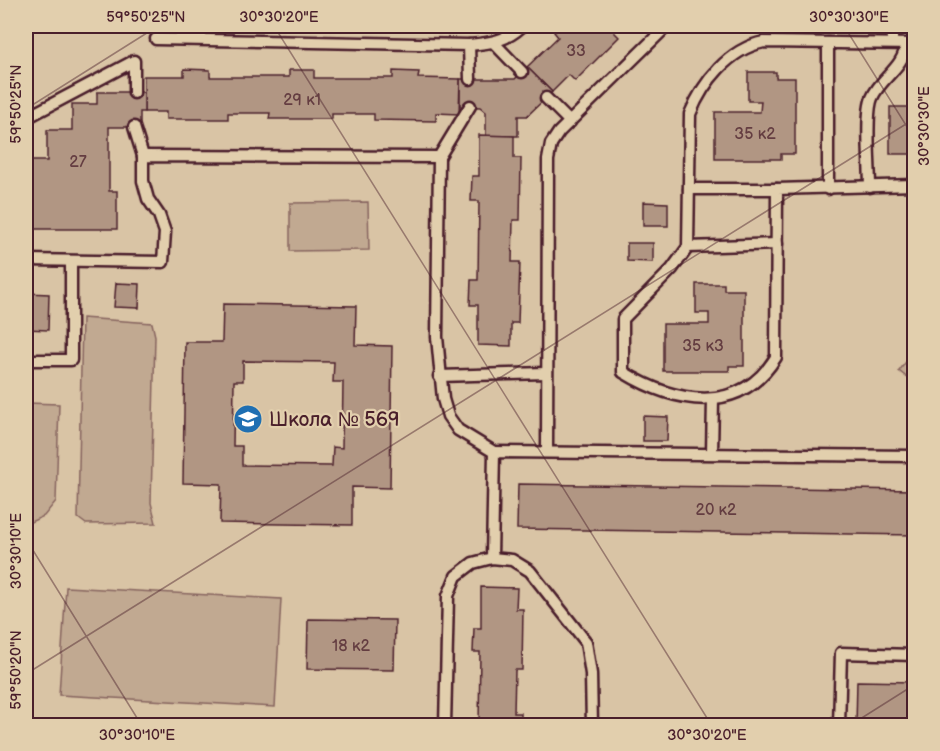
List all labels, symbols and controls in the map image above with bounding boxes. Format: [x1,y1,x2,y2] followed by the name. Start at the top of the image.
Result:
[106,8,186,27] text: 59°50'25"N
[239,8,319,27] text: 30°30'20"E
[809,8,889,27] text: 30°30'30"E
[566,42,586,61] house number: 33
[7,64,26,144] text: 59°50'25"N
[915,86,934,166] text: 30°30'30"E
[283,91,321,110] house number: 29 к1
[734,125,776,144] house number: 35 к2
[69,153,87,172] house number: 27
[682,337,724,356] house number: 35 к3
[232,403,264,435] school or university icon: Школа № 569
[269,408,400,432] place label: Школа № 569
[695,501,737,520] house number: 20 к2
[7,513,26,589] text: 30°30'10"E
[7,630,26,710] text: 59°50'20"N
[332,637,370,656] house number: 18 к2
[99,726,175,745] text: 30°30'10"E
[667,726,747,745] text: 30°30'20"E

